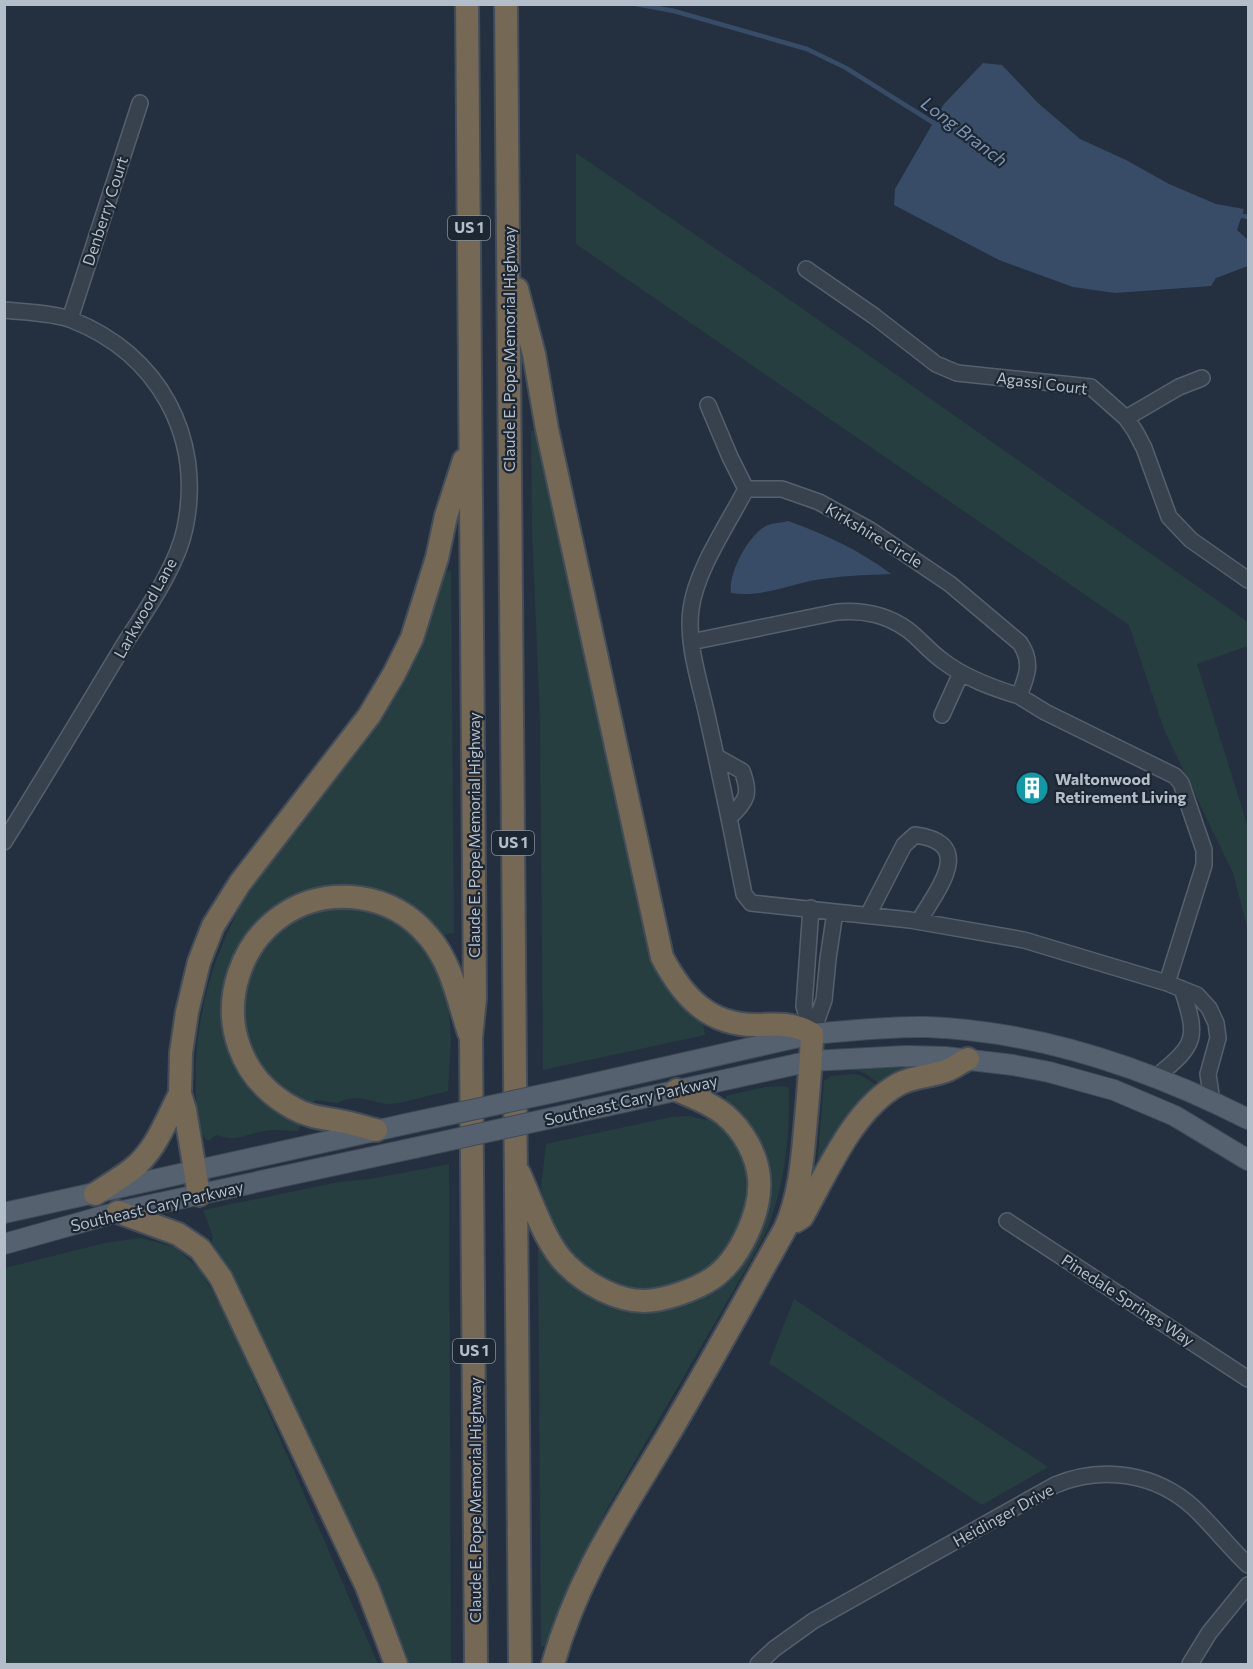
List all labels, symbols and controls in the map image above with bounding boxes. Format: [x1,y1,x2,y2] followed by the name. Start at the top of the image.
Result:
[917,92,1012,171] water label: Long Branch
[78,153,131,268] street label: Denberry Court
[448,216,490,240] road number: US 1
[499,226,518,472] street label: Claude E. Pope Memorial Highway
[995,367,1089,398] street label: Agassi Court
[822,498,926,571] street label: Kirkshire Circle
[109,554,180,661] street label: Larkwood Lane
[464,712,483,958] street label: Claude E. Pope Memorial Highway
[1055,769,1186,806] place label: Waltonwood Retirement Living
[1014,770,1050,806] building icon: Waltonwood Retirement Living
[492,831,534,855] road number: US 1
[543,1070,719,1129] street label: Southeast Cary Parkway
[69,1176,245,1235] street label: Southeast Cary Parkway
[1058,1250,1198,1350] street label: Pinedale Springs Way
[453,1339,495,1363] road number: US 1
[465,1377,484,1623] street label: Claude E. Pope Memorial Highway
[949,1479,1056,1550] street label: Heidinger Drive

